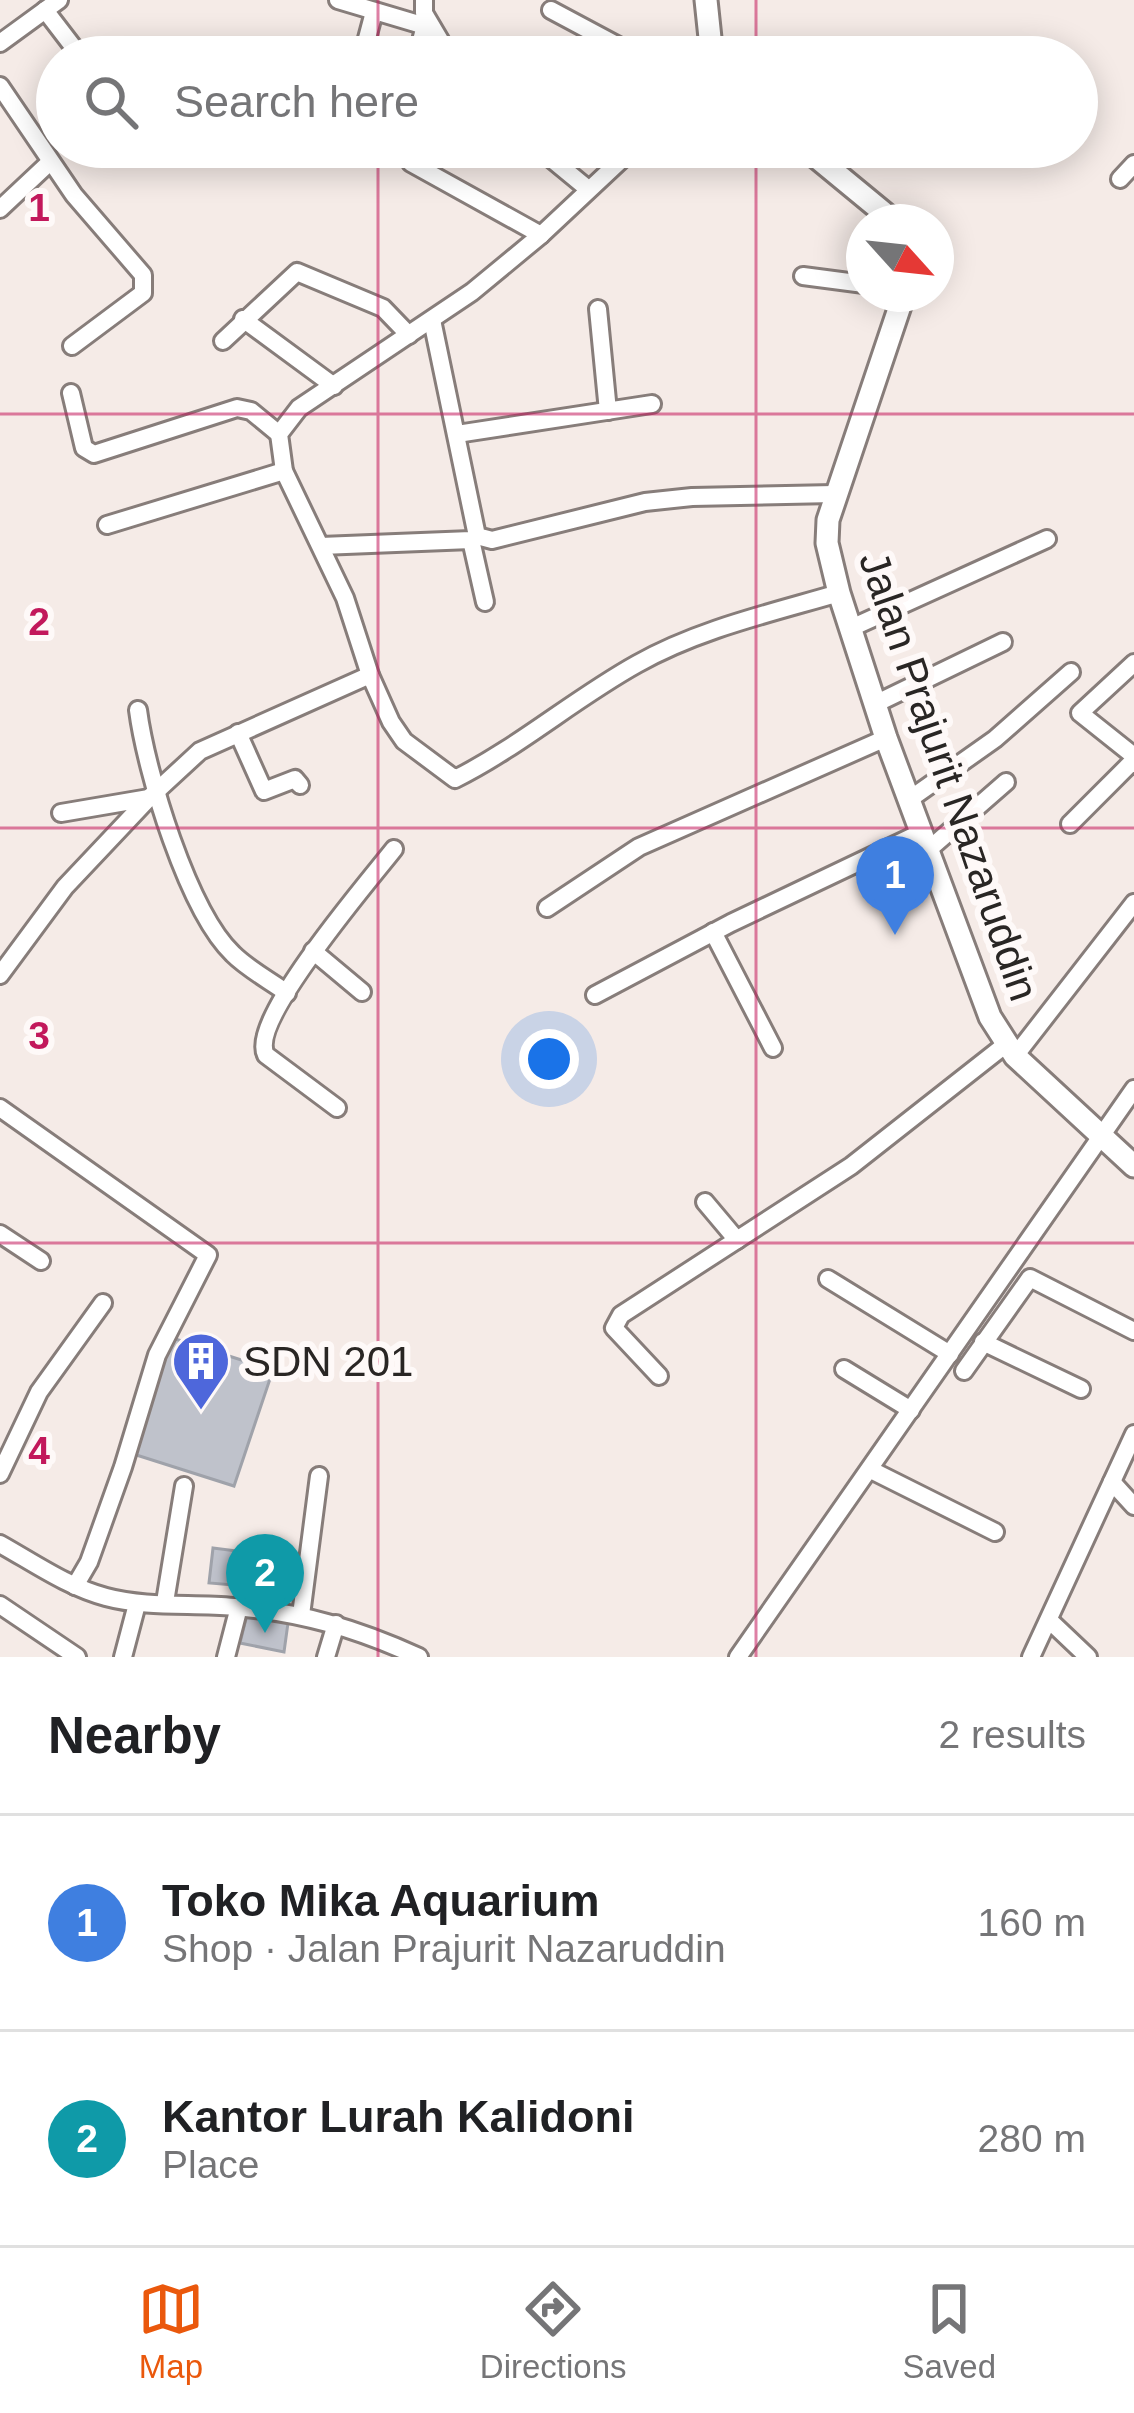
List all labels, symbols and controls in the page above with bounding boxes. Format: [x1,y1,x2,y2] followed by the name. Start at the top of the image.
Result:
[36,36,1098,168] search box
[78,69,144,135] icon: search
[174,76,419,127] text: Search here
[28,186,50,229] text: 1
[846,204,954,312] north arrow
[850,545,1048,1007] street label: Jalan Prajurit Nazaruddin
[28,600,50,643] text: 2
[856,836,934,935] pin: 1
[28,1014,50,1057] text: 3
[519,1029,579,1089] your location
[170,1330,232,1412] building icon: SDN 201
[243,1338,413,1385] place label: SDN 201
[28,1429,50,1472] text: 4
[226,1534,304,1633] pin: 2
[48,1707,221,1764] text: Nearby
[939,1713,1086,1756] text: 2 results
[162,1875,600,1926] text: Toko Mika Aquarium
[76,1901,98,1944] text: 1
[978,1901,1086,1944] text: 160 m
[162,1927,726,1970] text: Shop · Jalan Prajurit Nazaruddin
[162,2091,635,2142] text: Kantor Lurah Kalidoni
[76,2117,98,2160] text: 2
[978,2117,1086,2160] text: 280 m
[162,2143,260,2186] text: Place
[138,2276,204,2386] tab: Map
[480,2276,627,2386] tab: Directions
[902,2276,996,2386] tab: Saved

